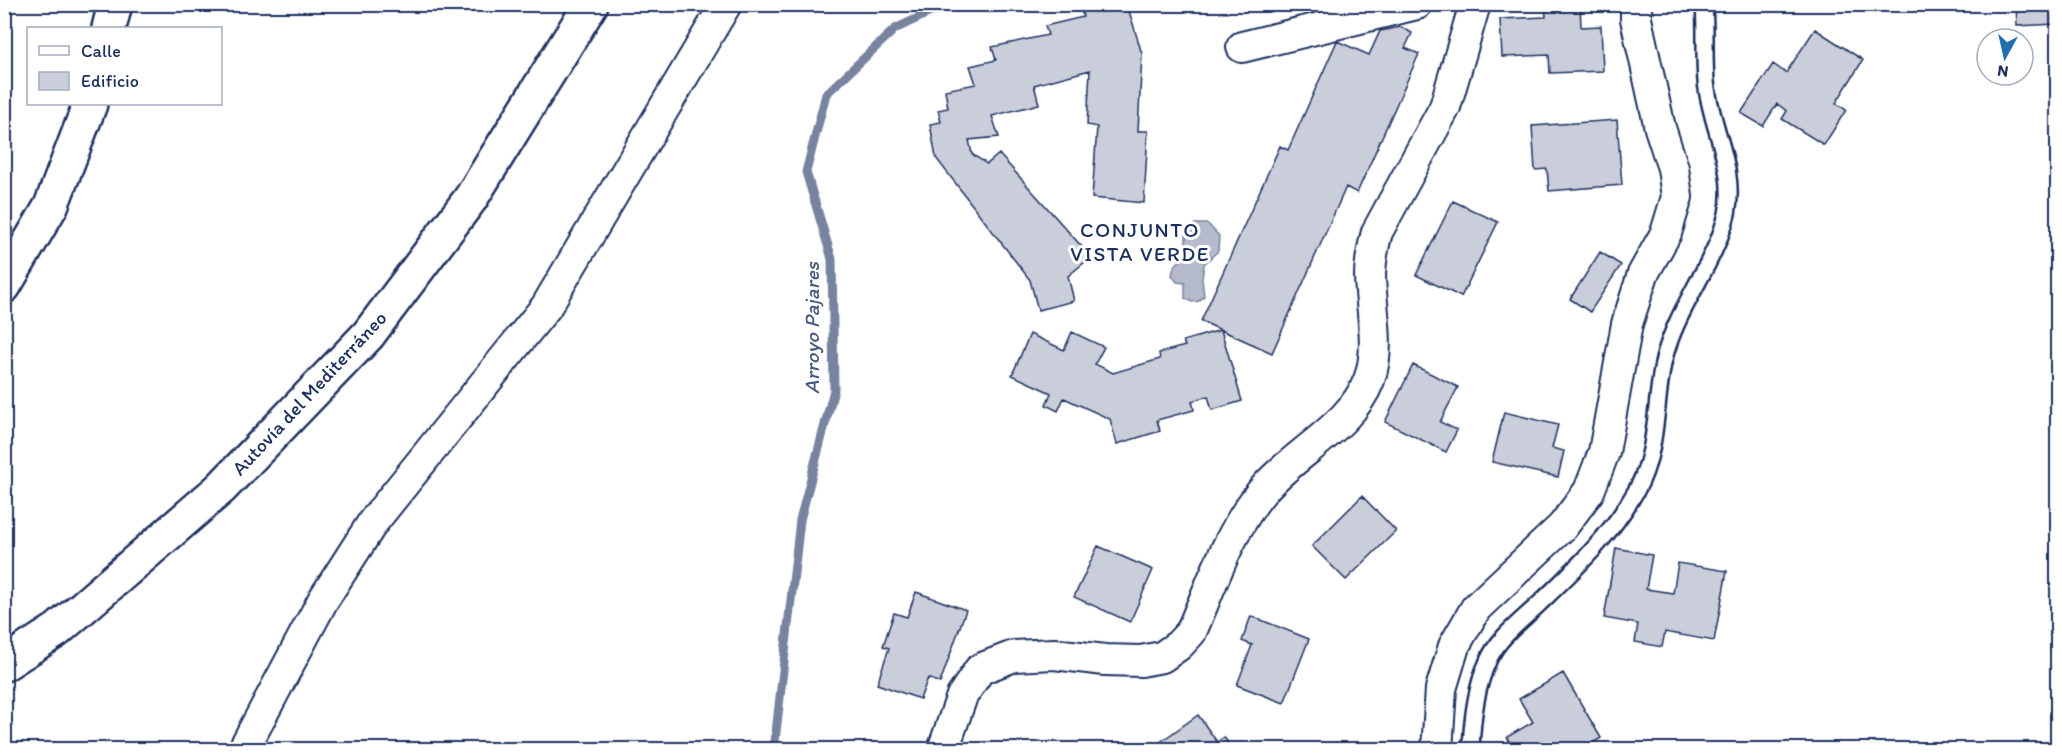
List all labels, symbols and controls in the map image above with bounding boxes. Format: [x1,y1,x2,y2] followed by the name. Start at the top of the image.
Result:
[27,27,222,105] legend
[1975,27,2035,87] north arrow
[81,40,121,62] text: Calle
[1996,61,2010,82] text: N
[81,70,139,92] text: Edificio
[1070,217,1210,266] district label: CONJUNTO VISTA VERDE
[799,261,824,394] water label: Arroyo Pajares
[227,306,391,480] street label: Autovía del Mediterráneo

